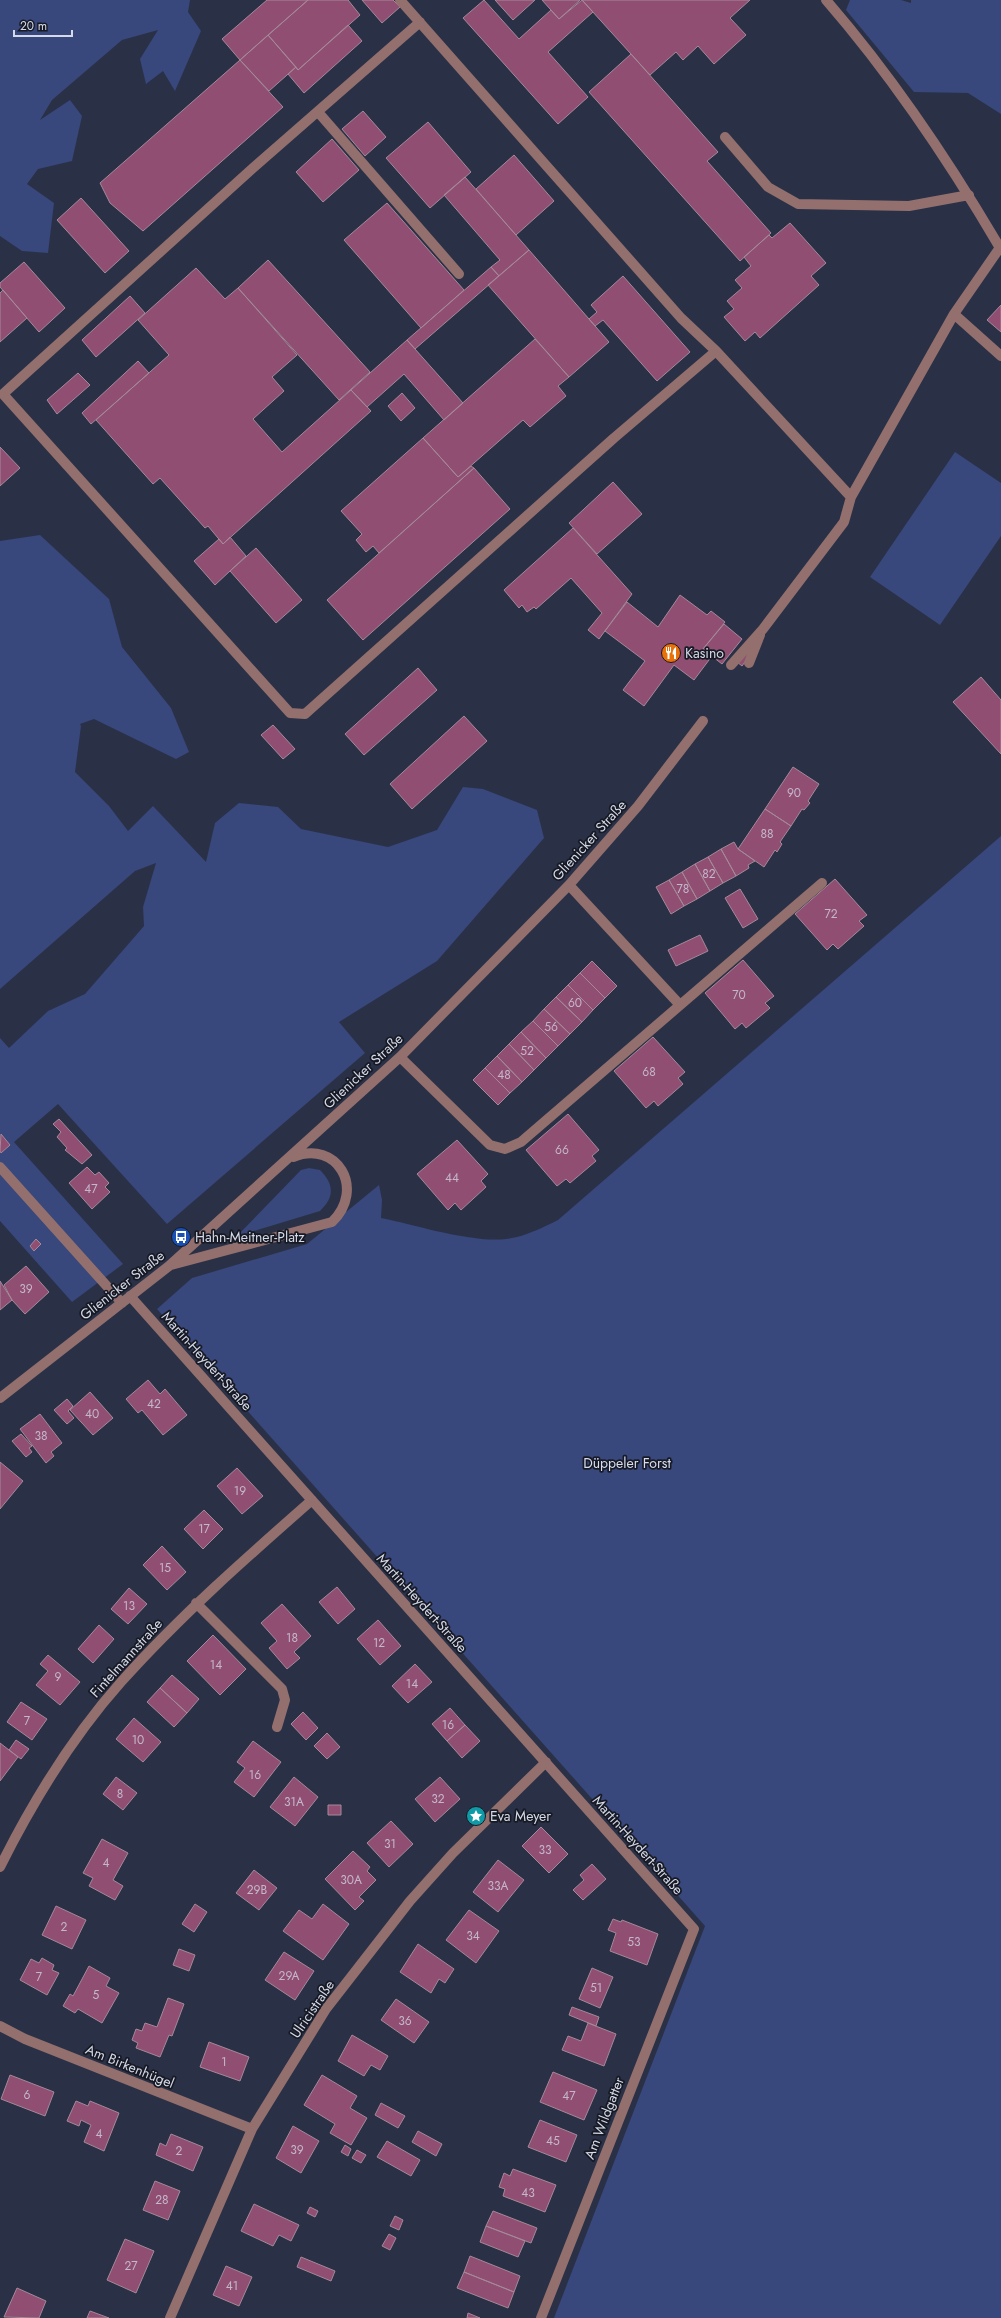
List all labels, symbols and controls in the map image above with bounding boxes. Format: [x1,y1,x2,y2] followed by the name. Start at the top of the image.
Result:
[14,12,72,38] scale bar
[20,17,47,35] text: 20 m
[660,642,682,664] restaurant icon: Kasino
[685,643,724,663] place label: Kasino
[787,784,801,802] house number: 90
[547,795,631,885] street label: Glienicker Straße
[760,825,774,843] house number: 88
[702,865,716,883] house number: 82
[677,880,689,898] house number: 78
[824,905,838,923] house number: 72
[732,986,746,1004] house number: 70
[568,994,582,1012] house number: 60
[544,1018,558,1036] house number: 56
[319,1029,407,1113] street label: Glienicker Straße
[520,1042,534,1060] house number: 52
[642,1063,656,1081] house number: 68
[497,1066,511,1084] house number: 48
[555,1141,569,1159] house number: 66
[445,1169,459,1187] house number: 44
[84,1180,98,1198] house number: 47
[170,1226,192,1248] bus stop icon: Hahn-Meitner-Platz
[195,1227,305,1247] place label: Hahn-Meitner-Platz
[75,1246,169,1324] street label: Glienicker Straße
[19,1280,33,1298] house number: 39
[157,1307,257,1415] street label: Martin-Heydert-Straße
[147,1395,161,1413] house number: 42
[85,1405,99,1423] house number: 40
[34,1427,48,1445] house number: 38
[583,1453,671,1473] park label: Düppeler Forst
[234,1482,246,1500] house number: 19
[198,1520,211,1538] house number: 17
[372,1549,472,1657] street label: Martin-Heydert-Straße
[159,1559,171,1577] house number: 15
[123,1597,135,1615] house number: 13
[85,1614,167,1702] street label: Fintelmannstraße
[286,1629,298,1647] house number: 18
[373,1634,385,1652] house number: 12
[210,1656,222,1674] house number: 14
[55,1668,62,1686] house number: 9
[406,1675,418,1693] house number: 14
[24,1712,31,1730] house number: 7
[442,1716,454,1734] house number: 16
[132,1731,144,1749] house number: 10
[249,1766,261,1784] house number: 16
[117,1785,123,1803] house number: 8
[431,1790,445,1808] house number: 32
[588,1791,688,1899] street label: Martin-Heydert-Straße
[284,1793,304,1811] house number: 31A
[465,1805,487,1827] place icon: Eva Meyer
[490,1806,551,1826] place label: Eva Meyer
[384,1835,396,1853] house number: 31
[538,1841,552,1859] house number: 33
[103,1854,110,1872] house number: 4
[340,1871,362,1889] house number: 30A
[488,1877,508,1895] house number: 33A
[247,1881,268,1899] house number: 29B
[61,1918,68,1936] house number: 2
[466,1927,480,1945] house number: 34
[627,1933,641,1951] house number: 53
[279,1967,299,1985] house number: 29A
[36,1968,43,1986] house number: 7
[285,1976,339,2042] street label: Ulricistraße
[590,1979,602,1997] house number: 51
[93,1986,100,2004] house number: 5
[398,2012,412,2030] house number: 36
[83,2039,177,2093] street label: Am Birkenhügel
[221,2053,227,2071] house number: 1
[579,2074,629,2162] street label: Am Wildgatter
[24,2086,31,2104] house number: 6
[562,2087,576,2105] house number: 47
[96,2125,103,2143] house number: 4
[546,2132,560,2150] house number: 45
[290,2141,304,2159] house number: 39
[176,2142,183,2160] house number: 2
[521,2184,535,2202] house number: 43
[155,2191,169,2209] house number: 28
[124,2257,138,2275] house number: 27
[226,2277,238,2295] house number: 41

